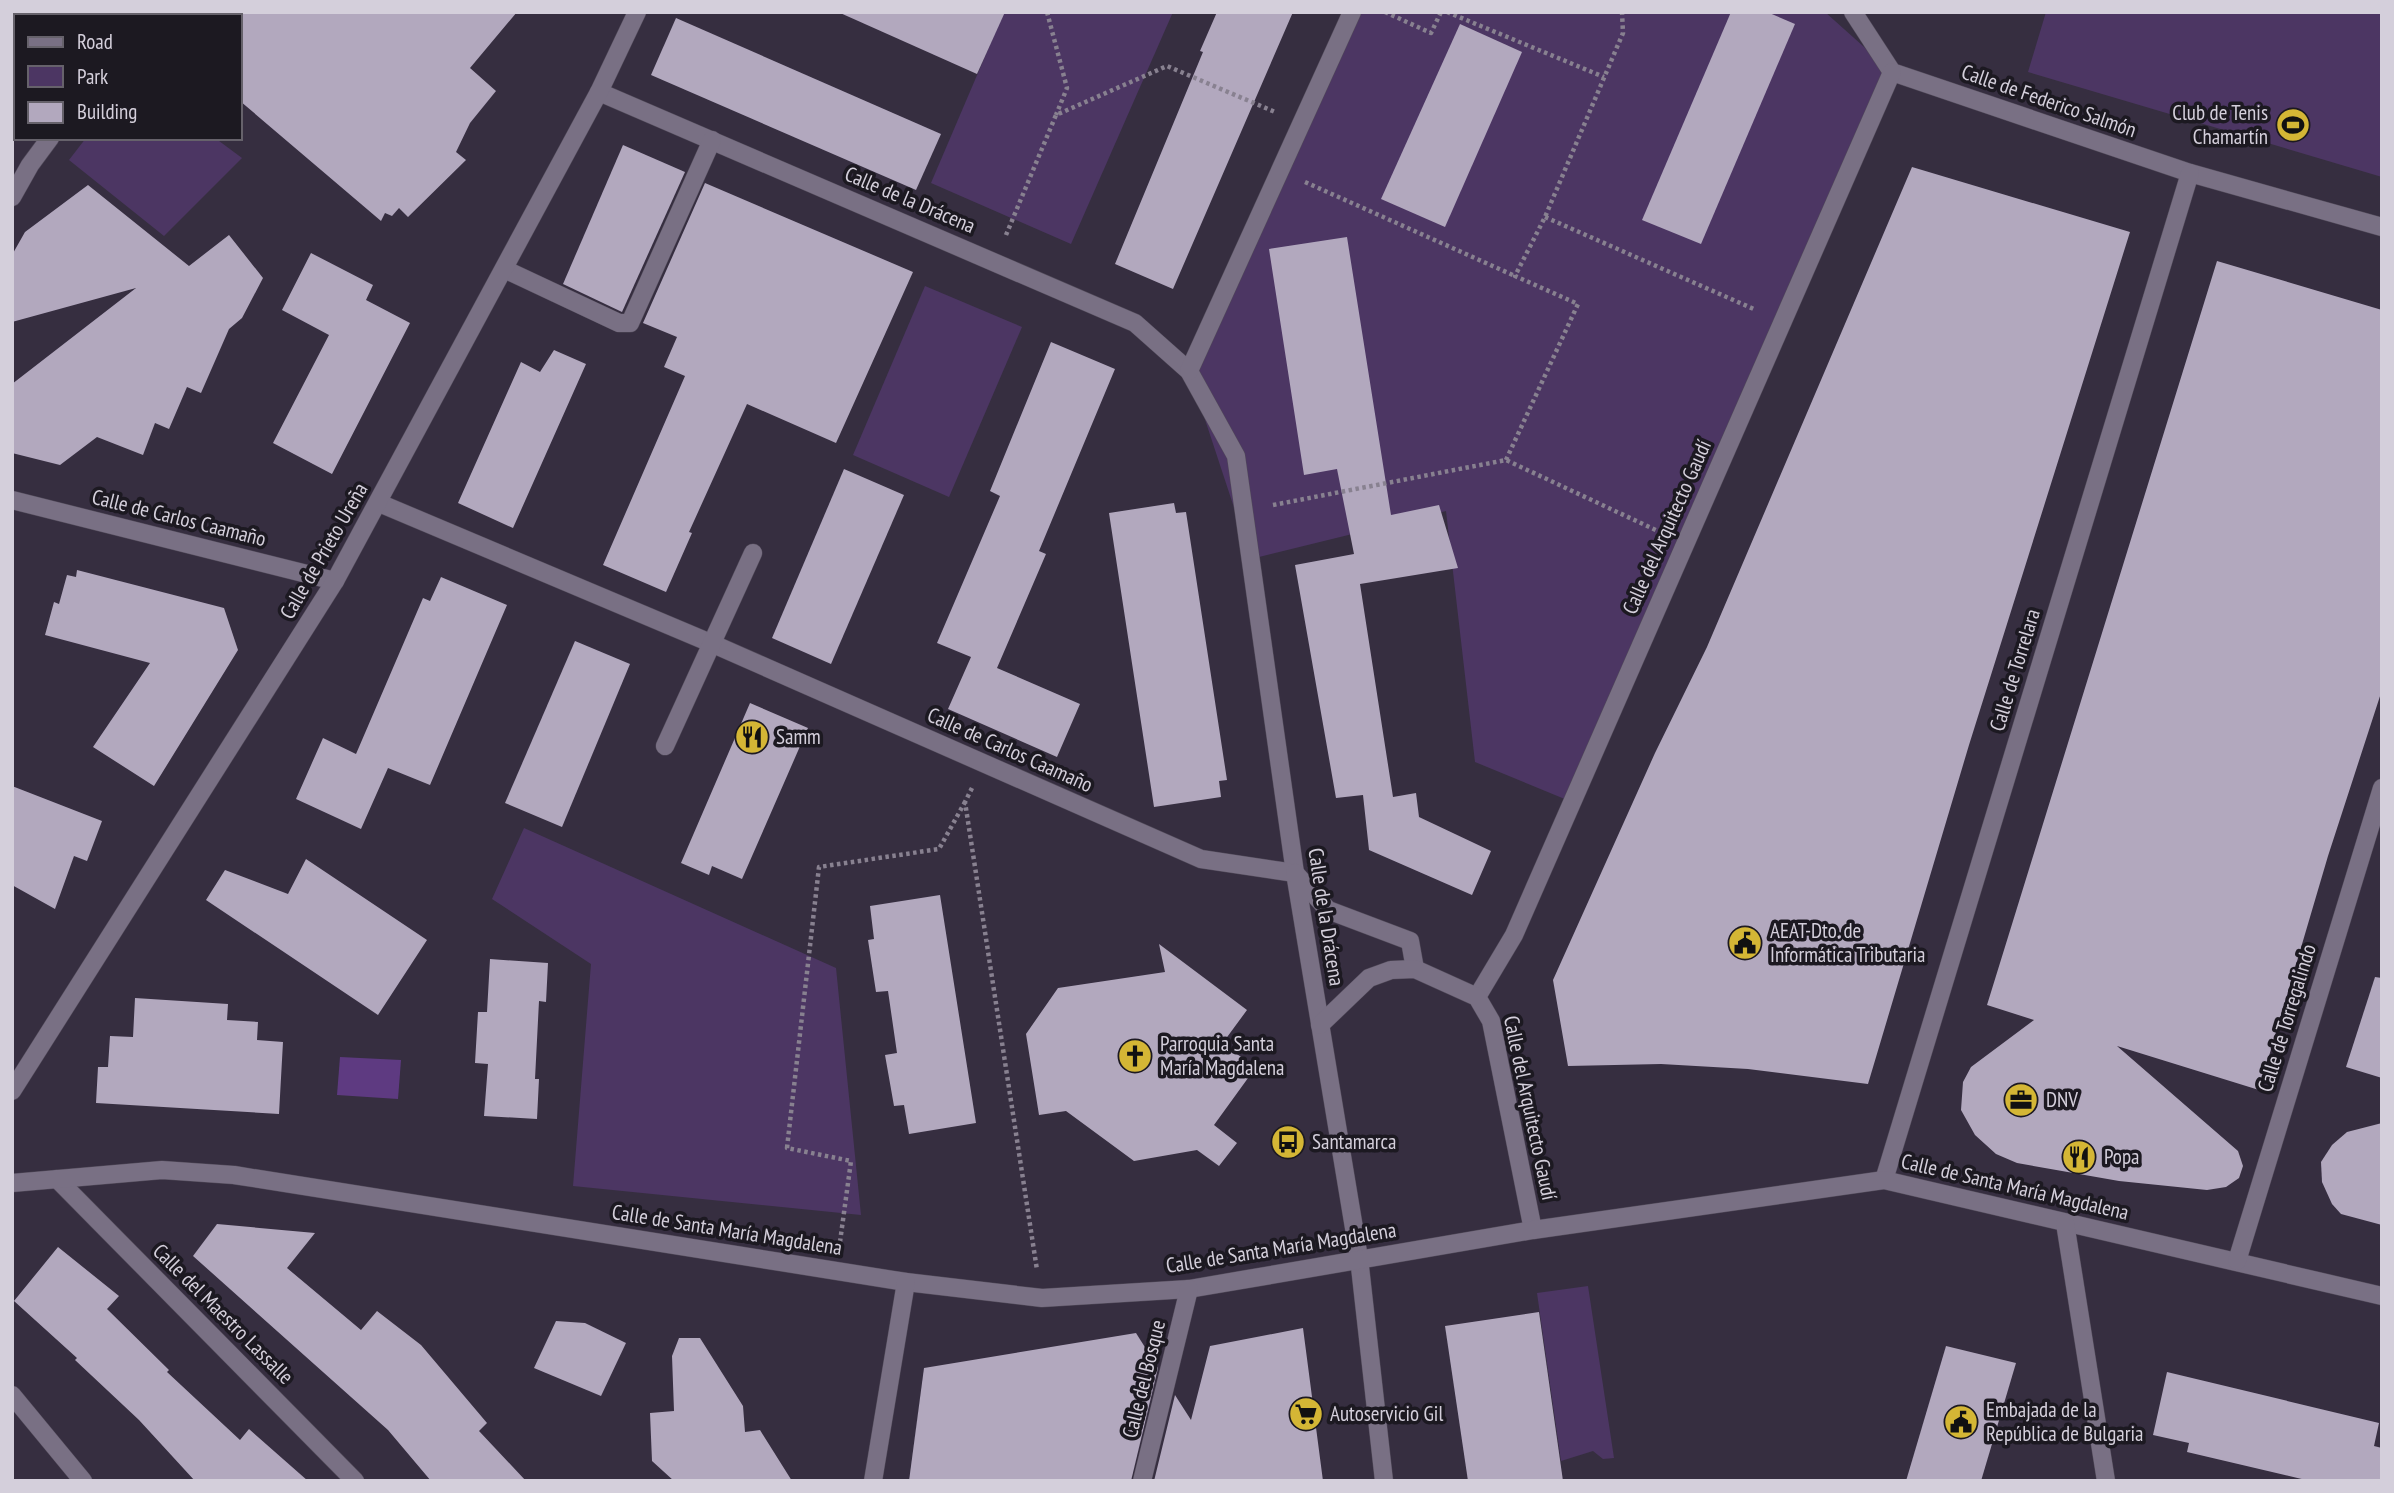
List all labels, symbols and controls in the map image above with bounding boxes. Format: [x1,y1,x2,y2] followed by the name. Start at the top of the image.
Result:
[14,14,242,140] legend
[77,28,113,55] text: Road
[1958,58,2140,143] street label: Calle de Federico Salmón
[77,63,108,90] text: Park
[77,98,137,125] text: Building
[2172,99,2268,150] place label: Club de Tenis Chamartín
[2274,106,2312,144] sports icon: Club de Tenis Chamartín
[841,160,980,239] street label: Calle de la Drácena
[1616,435,1717,618] street label: Calle del Arquitecto Gaudí
[274,478,373,624] street label: Calle de Prieto Ureña
[89,483,269,552] street label: Calle de Carlos Caamaño
[1983,606,2046,734] street label: Calle de Torrelara
[923,701,1097,798] street label: Calle de Carlos Caamaño
[733,718,771,756] restaurant icon: Samm
[776,723,821,750] place label: Samm
[1302,846,1351,988] street label: Calle de la Drácena
[1770,917,1925,968] place label: AEAT-Dto. de Informática Tributaria
[1726,924,1764,962] public building icon: AEAT-Dto. de Informática Tributaria
[2251,941,2322,1095] street label: Calle de Torregalindo
[1498,1013,1563,1203] street label: Calle del Arquitecto Gaudí
[1160,1030,1284,1081] place label: Parroquia Santa María Magdalena
[1116,1037,1154,1075] church icon: Parroquia Santa María Magdalena
[2002,1081,2040,1119] office icon: DNV
[2046,1086,2078,1113] place label: DNV
[1269,1123,1307,1161] bus stop icon: Santamarca
[1312,1128,1396,1155] place label: Santamarca
[2060,1138,2098,1176] restaurant icon: Popa
[2104,1143,2139,1170] place label: Popa
[1899,1147,2131,1226] street label: Calle de Santa María Magdalena
[610,1198,844,1261] street label: Calle de Santa María Magdalena
[1164,1216,1398,1279] street label: Calle de Santa María Magdalena
[147,1238,299,1390] street label: Calle del Maestro Lassalle
[1116,1317,1171,1441] street label: Calle del Bosque
[1287,1395,1325,1433] supermarket icon: Autoservicio Gil
[1986,1396,2143,1447] place label: Embajada de la República de Bulgaria
[1330,1400,1443,1427] place label: Autoservicio Gil
[1942,1403,1980,1441] public building icon: Embajada de la República de Bulgaria

